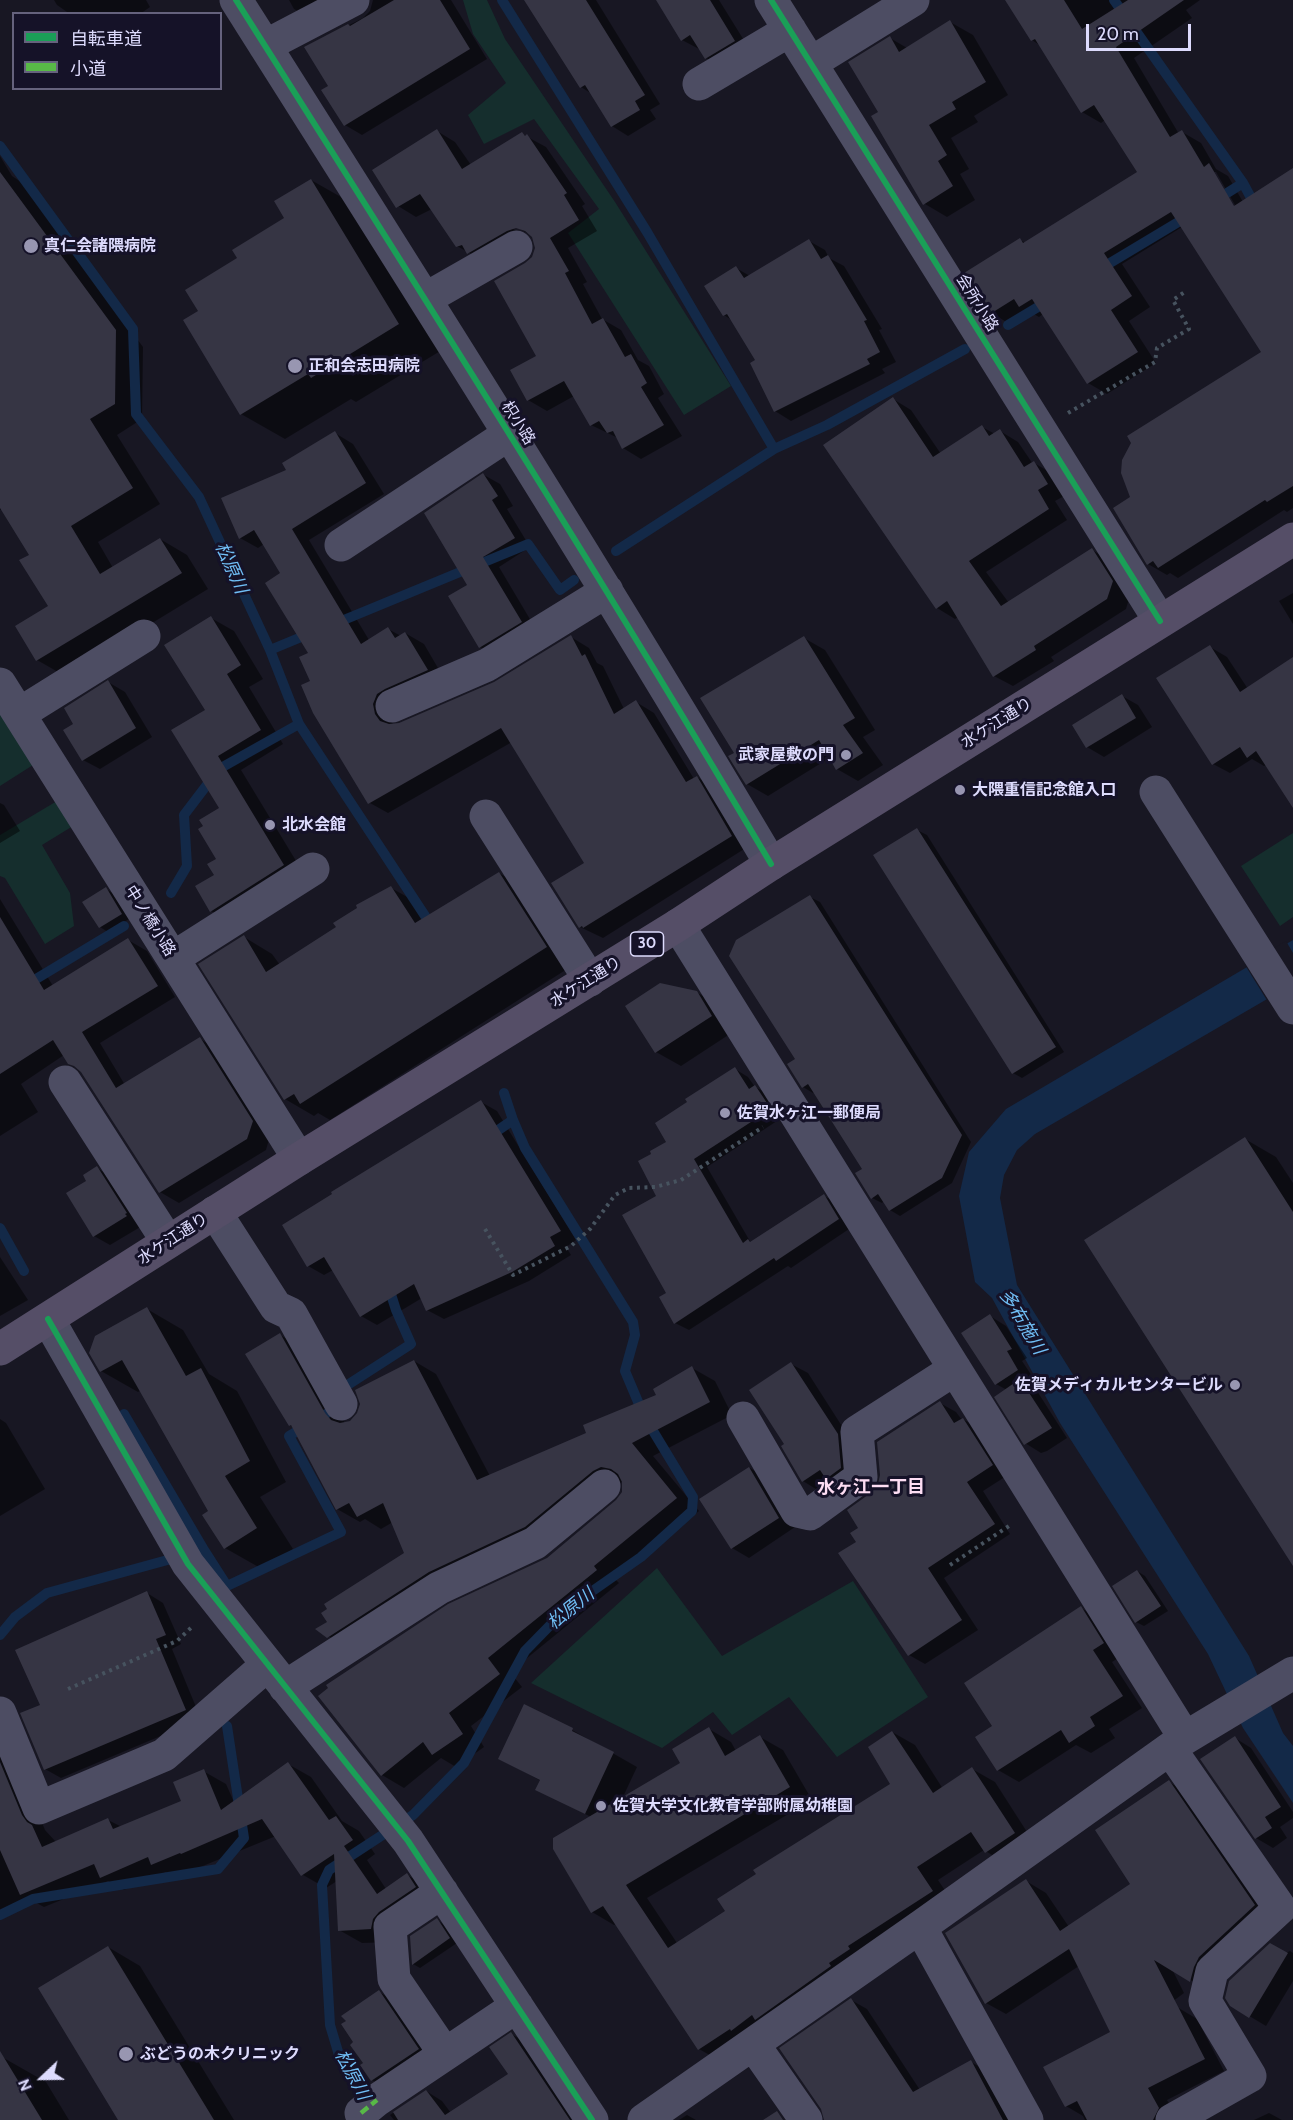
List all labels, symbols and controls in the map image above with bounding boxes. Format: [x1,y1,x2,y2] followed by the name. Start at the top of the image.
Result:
[12,12,222,90] legend
[1089,12,1194,50] scale bar
[1097,23,1139,45] text: 20 m
[70,28,142,50] text: 自転車道
[70,58,106,80] text: 小道
[44,236,156,256] place label: 真仁会諸隈病院
[22,237,40,255] marker: 真仁会諸隈病院
[952,271,1002,335] street label: 会所小路
[308,356,420,376] place label: 正和会志田病院
[286,357,304,375] marker: 正和会志田病院
[497,398,539,448] street label: 枳小路
[210,539,252,597] water label: 松原川
[958,694,1036,752] street label: 水ケ江通り
[738,745,834,765] place label: 武家屋敷の門
[839,748,853,762] marker: 武家屋敷の門
[972,780,1116,800] place label: 大隈重信記念館入口
[953,783,967,797] marker: 大隈重信記念館入口
[282,815,346,835] place label: 北水会館
[263,818,277,832] marker: 北水会館
[121,882,179,960] street label: 中ノ橋小路
[630,932,664,956] road number: 30
[547,953,625,1011] street label: 水ケ江通り
[737,1103,881,1123] place label: 佐賀水ヶ江一郵便局
[718,1106,732,1120] marker: 佐賀水ヶ江一郵便局
[134,1209,212,1269] street label: 水ケ江通り
[994,1286,1050,1358] water label: 多布施川
[1015,1375,1223,1395] place label: 佐賀メディカルセンタービル
[1228,1378,1242,1392] marker: 佐賀メディカルセンタービル
[817,1477,925,1499] district label: 水ヶ江一丁目
[543,1584,599,1634] water label: 松原川
[613,1796,853,1816] place label: 佐賀大学文化教育学部附属幼稚園
[594,1799,608,1813] marker: 佐賀大学文化教育学部附属幼稚園
[140,2044,300,2064] place label: ぶどうの木クリニック
[117,2045,135,2063] marker: ぶどうの木クリニック
[330,2046,374,2104] water label: 松原川
[12,2048,72,2108] north arrow
[14,2076,36,2094] text: N

